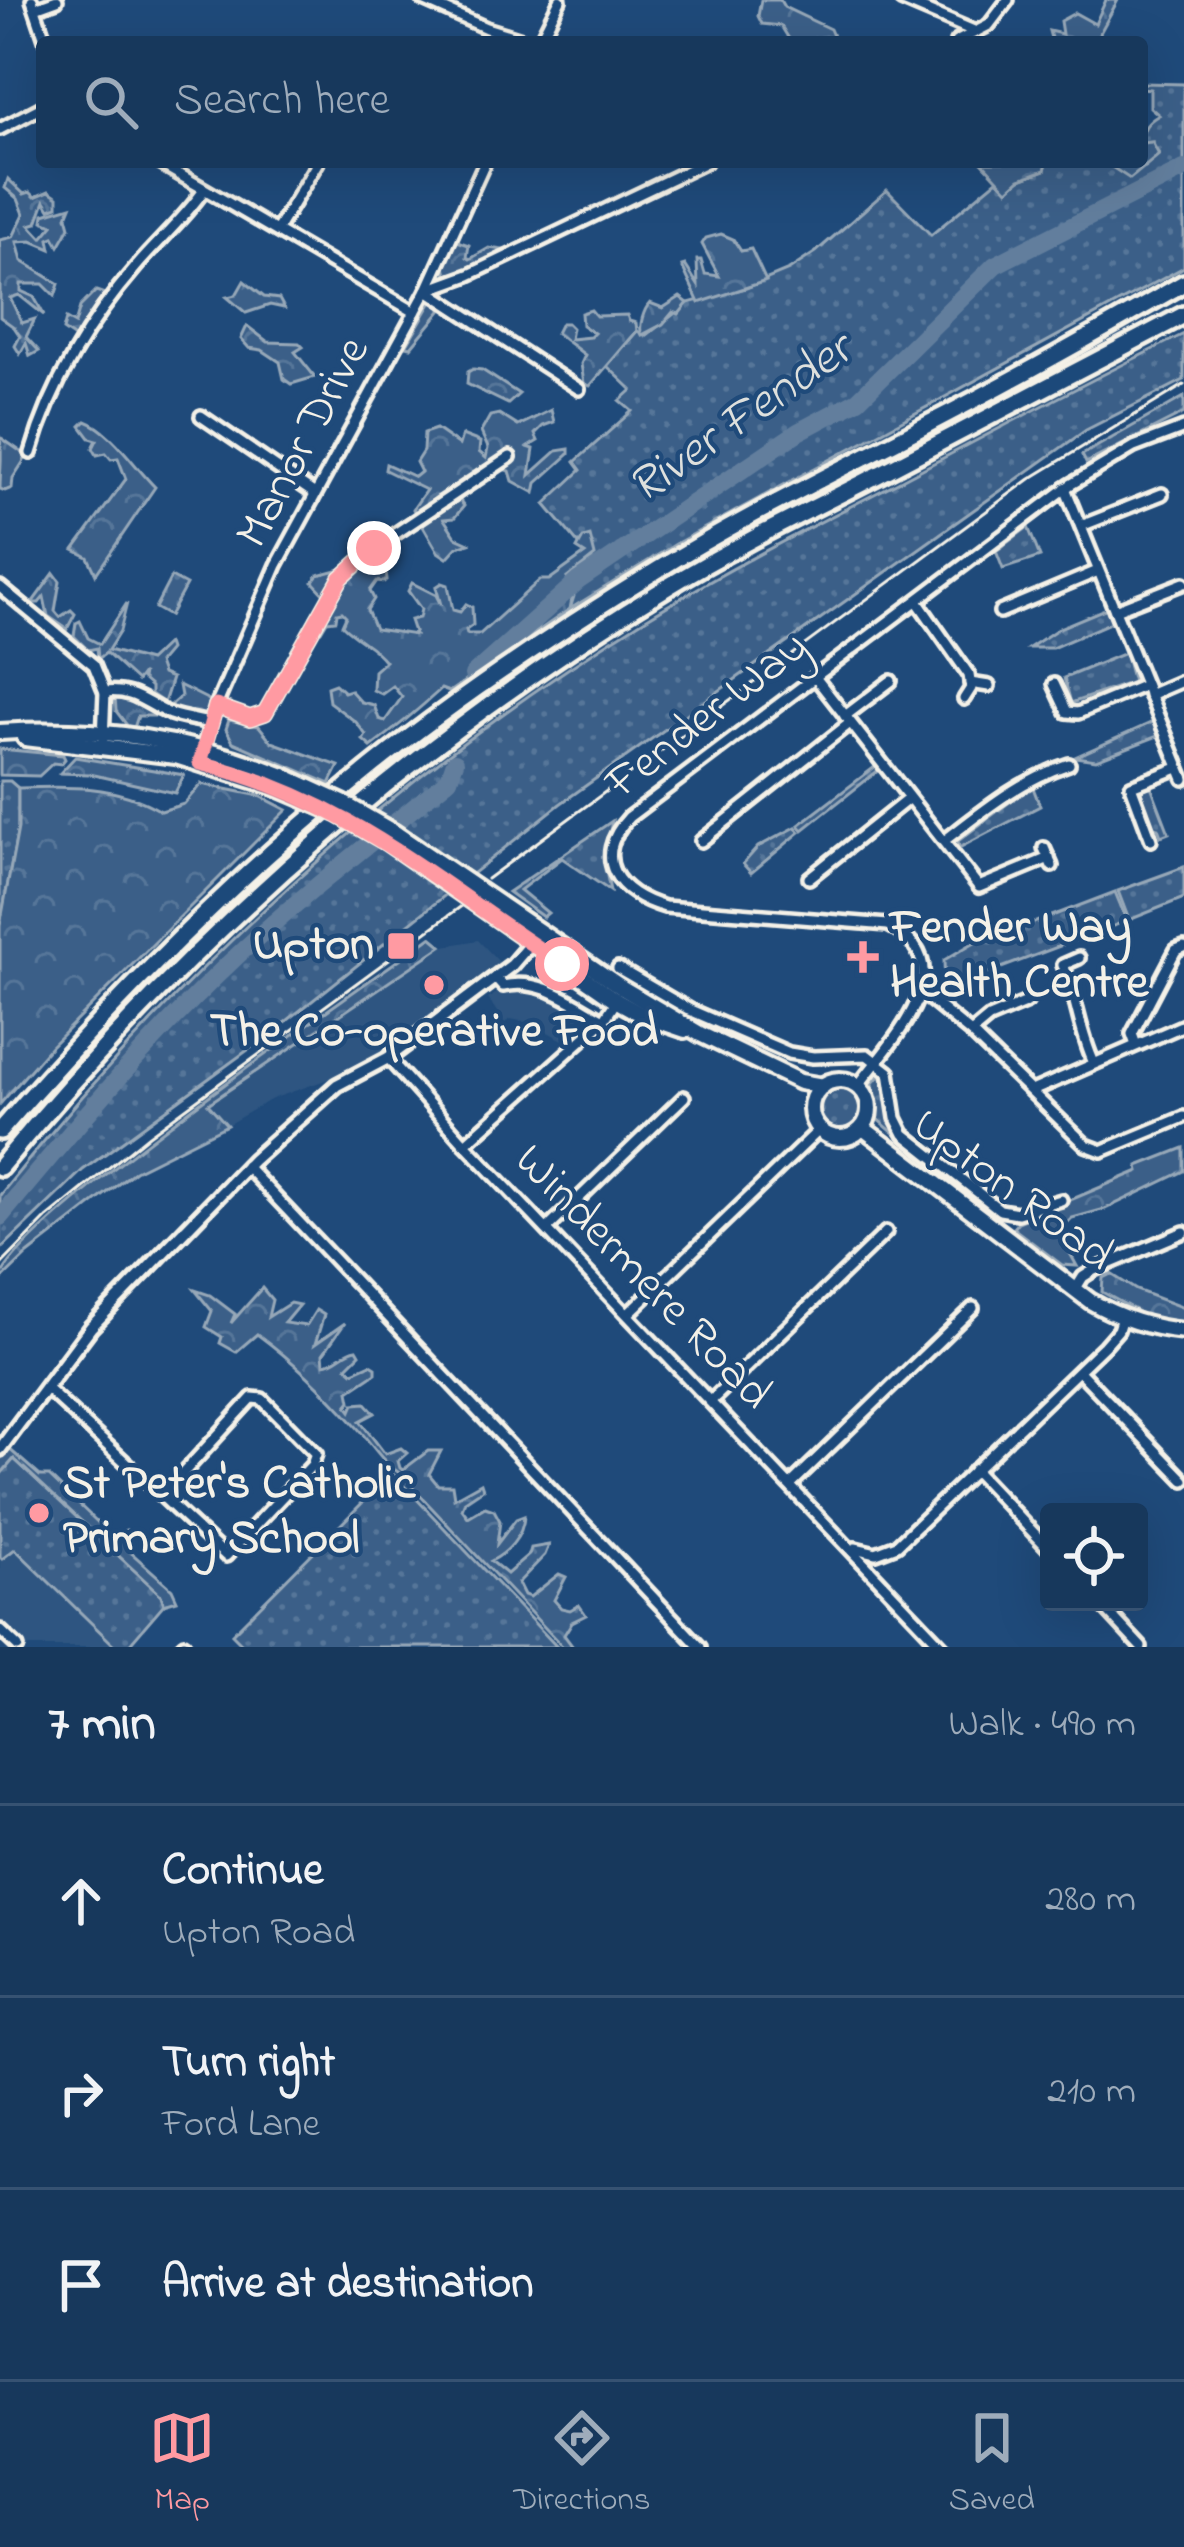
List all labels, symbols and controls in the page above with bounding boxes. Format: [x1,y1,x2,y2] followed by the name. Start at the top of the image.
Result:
[36,36,1148,168] search box
[78,69,144,135] icon: search
[174,69,390,135] text: Search here
[614,312,873,525] water label: River Fender
[219,324,389,561] street label: Manor Drive
[347,521,401,575] route end
[591,614,825,819] street label: Fender Way
[888,894,1150,1019] place label: Fender Way Health Centre
[253,911,374,981] place label: Upton
[385,930,417,962] marker: Upton
[535,937,589,991] route start
[847,941,879,973] marker: Fender Way Health Centre
[421,972,447,998] marker: The Co-operative Food
[210,998,658,1068] place label: The Co-operative Food
[896,1092,1128,1290] street label: Upton Road
[496,1129,788,1427] street label: Windermere Road
[63,1450,417,1575] place label: St Peter's Catholic Primary School
[26,1500,52,1526] marker: St Peter's Catholic Primary School
[1040,1503,1148,1611] map controls
[1040,1503,1148,1611] button: locate
[48,1688,156,1763] text: 7 min
[949,1697,1136,1754] text: Walk · 490 m
[162,1839,323,1905] text: Continue
[48,1868,114,1934] icon: ahead
[1045,1872,1136,1929] text: 280 m
[162,1905,355,1962] text: Upton Road
[162,2031,335,2097] text: Turn right
[48,2060,114,2126] icon: right
[1047,2064,1136,2121] text: 210 m
[162,2097,320,2154] text: Ford Lane
[48,2252,114,2318] icon: arrive
[162,2252,533,2318] text: Arrive at destination
[149,2405,215,2525] tab: Map
[513,2405,650,2525] tab: Directions
[949,2405,1035,2525] tab: Saved

